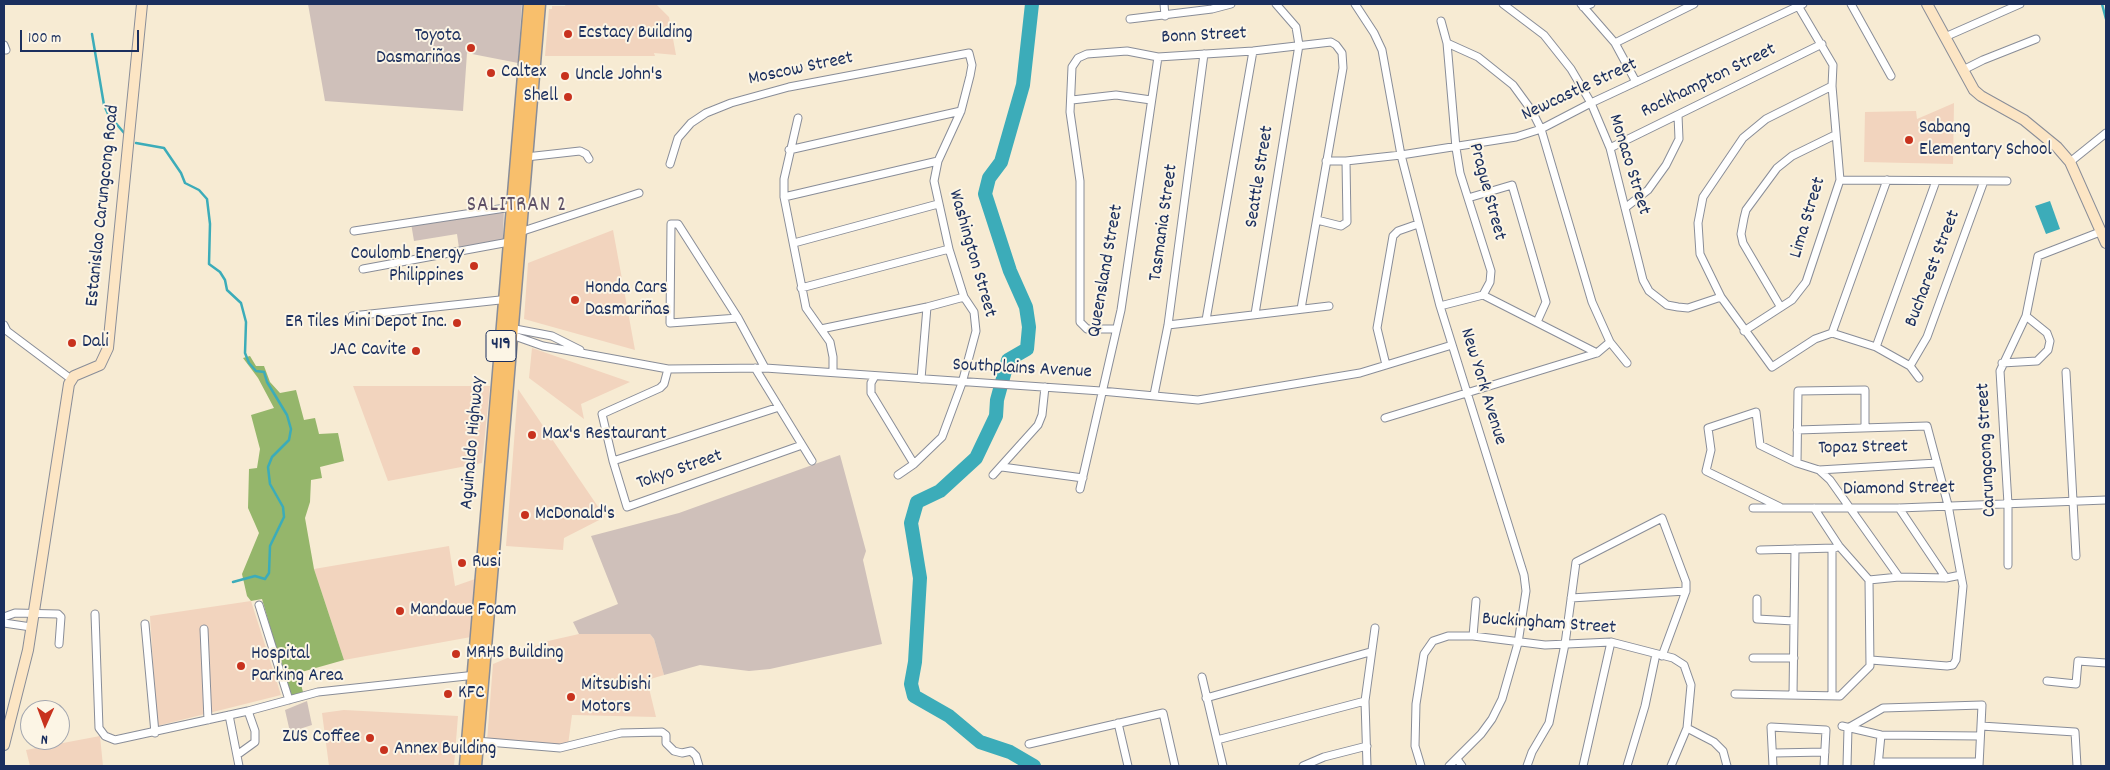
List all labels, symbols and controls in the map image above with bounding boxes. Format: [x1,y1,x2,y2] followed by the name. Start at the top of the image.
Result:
[22,20,141,52] scale bar
[578,23,693,45] place label: Ecstacy Building
[1161,23,1247,51] street label: Bonn Street
[376,26,461,70] place label: Toyota Dasmariñas
[28,28,61,50] text: 100 m
[562,28,574,40] marker: Ecstacy Building
[1638,39,1780,125] street label: Rockhampton Street
[465,42,477,54] marker: Toyota Dasmariñas
[747,48,855,92] street label: Moscow Street
[1519,54,1641,128] street label: Newcastle Street
[501,62,546,84] place label: Caltex
[575,65,662,87] place label: Uncle John's
[485,67,497,79] marker: Caltex
[559,70,571,82] marker: Uncle John's
[524,86,558,108] place label: Shell
[562,91,574,103] marker: Shell
[82,104,126,308] street label: Estanislao Carungcong Road
[1602,112,1654,218] street label: Monaco Street
[1919,118,2052,162] place label: Sabang Elementary School
[1242,124,1280,230] street label: Seattle Street
[1903,134,1915,146] marker: Sabang Elementary School
[1462,141,1510,243] street label: Prague Street
[1145,163,1185,283] street label: Tasmania Street
[1786,175,1832,261] street label: Lima Street
[942,187,1000,321] street label: Washington Street
[466,194,568,220] district label: SALITRAN 2
[1084,203,1130,339] street label: Queensland Street
[1901,207,1967,331] street label: Bucharest Street
[351,244,464,288] place label: Coulomb Energy Philippines
[468,260,480,272] marker: Coulomb Energy Philippines
[585,278,670,322] place label: Honda Cars Dasmariñas
[569,294,581,306] marker: Honda Cars Dasmariñas
[285,312,447,334] place label: ER Tiles Mini Depot Inc.
[451,317,463,329] marker: ER Tiles Mini Depot Inc.
[1453,326,1511,448] street label: New York Avenue
[486,331,516,362] road number: 419
[82,332,109,354] place label: Dali
[66,337,78,349] marker: Dali
[330,340,406,362] place label: JAC Cavite
[410,345,422,357] marker: JAC Cavite
[952,355,1092,385] street label: Southplains Avenue
[457,376,491,510] street label: Aguinaldo Highway
[1973,382,2003,518] street label: Carungcong Street
[542,424,667,446] place label: Max's Restaurant
[526,429,538,441] marker: Max's Restaurant
[1818,437,1908,461] street label: Topaz Street
[634,446,726,496] street label: Tokyo Street
[1843,478,1955,502] street label: Diamond Street
[535,504,615,526] place label: McDonald's
[519,509,531,521] marker: McDonald's
[472,552,501,574] place label: Rusi
[456,557,468,569] marker: Rusi
[410,600,516,622] place label: Mandaue Foam
[394,605,406,617] marker: Mandaue Foam
[1481,609,1617,641] street label: Buckingham Street
[466,643,564,665] place label: MRHS Building
[251,644,343,688] place label: Hospital Parking Area
[450,648,462,660] marker: MRHS Building
[235,660,247,672] marker: Hospital Parking Area
[581,675,651,719] place label: Mitsubishi Motors
[458,683,485,705] place label: KFC
[442,688,454,700] marker: KFC
[565,691,577,703] marker: Mitsubishi Motors
[20,700,70,750] north arrow
[282,727,360,749] place label: ZUS Coffee
[41,729,48,749] text: N
[364,732,376,744] marker: ZUS Coffee
[394,739,496,761] place label: Annex Building
[378,744,390,756] marker: Annex Building

